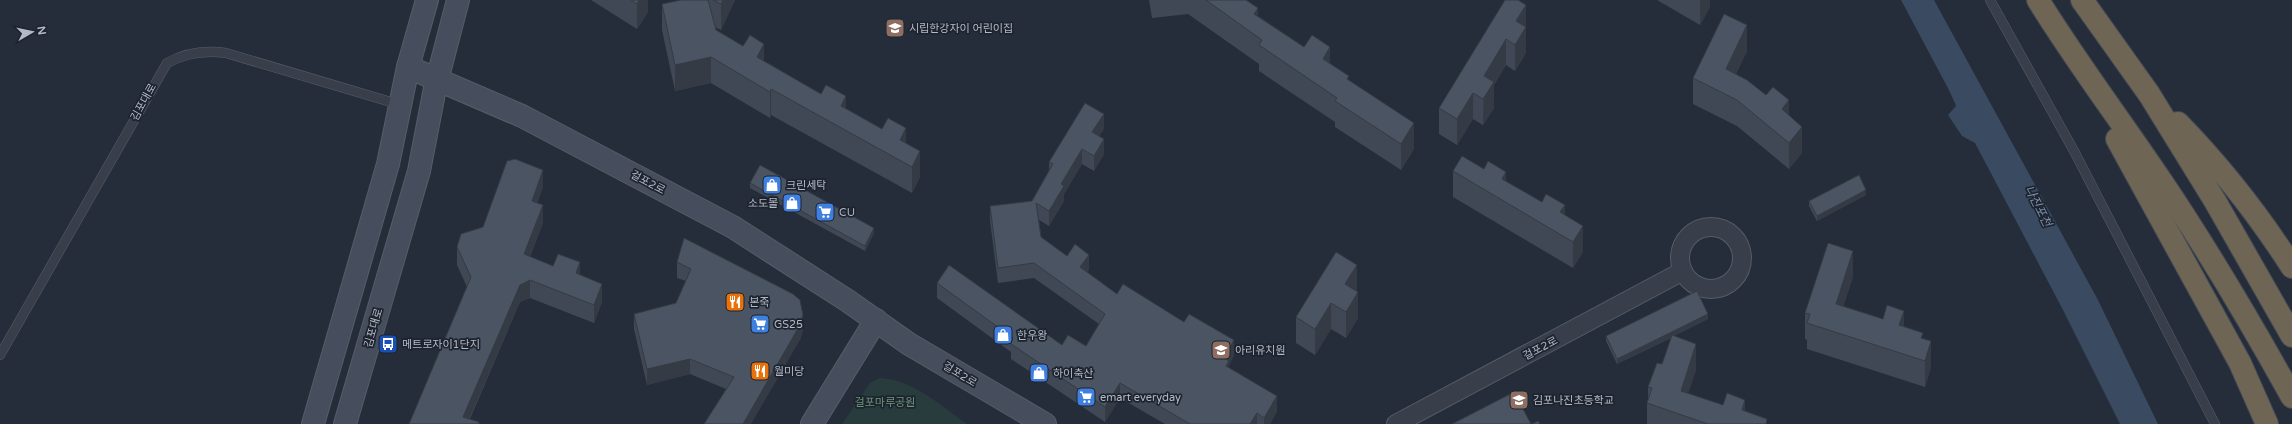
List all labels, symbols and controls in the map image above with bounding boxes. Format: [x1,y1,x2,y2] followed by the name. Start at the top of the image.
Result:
[12,12,52,52] north arrow
[884,17,906,39] school or university icon: 시립한강자이 어린이집
[909,22,1013,35] place label: 시립한강자이 어린이집
[34,25,48,36] text: N
[128,81,159,123] street label: 김포대로
[628,168,667,197] street label: 걸포2로
[761,174,783,196] shop icon: 크린세탁
[786,179,826,192] place label: 크린세탁
[2022,183,2055,231] water label: 나진포천
[781,192,803,214] shop icon: 소도몰
[748,197,778,210] place label: 소도몰
[814,201,836,223] supermarket icon: CU
[839,206,855,219] place label: CU
[724,291,746,313] restaurant icon: 본죽
[749,296,769,309] place label: 본죽
[362,307,385,349] street label: 김포대로
[749,313,771,335] supermarket icon: GS25
[774,318,803,331] place label: GS25
[992,324,1014,346] shop icon: 한우왕
[1017,329,1047,342] place label: 한우왕
[377,333,399,355] bus stop icon: 메트로자이1단지
[1521,334,1560,363] street label: 걸포2로
[402,338,480,351] place label: 메트로자이1단지
[1210,339,1232,361] school or university icon: 아리유치원
[1235,344,1286,357] place label: 아리유치원
[940,359,979,390] street label: 걸포2로
[749,360,771,382] restaurant icon: 월미당
[1028,362,1050,384] shop icon: 하이축산
[774,365,804,378] place label: 월미당
[1053,367,1093,380] place label: 하이축산
[1075,386,1097,408] supermarket icon: emart everyday
[1508,389,1530,411] school or university icon: 김포나진초등학교
[1100,391,1181,404] place label: emart everyday
[1533,394,1614,407] place label: 김포나진초등학교
[855,396,915,409] park label: 걸포마루공원

